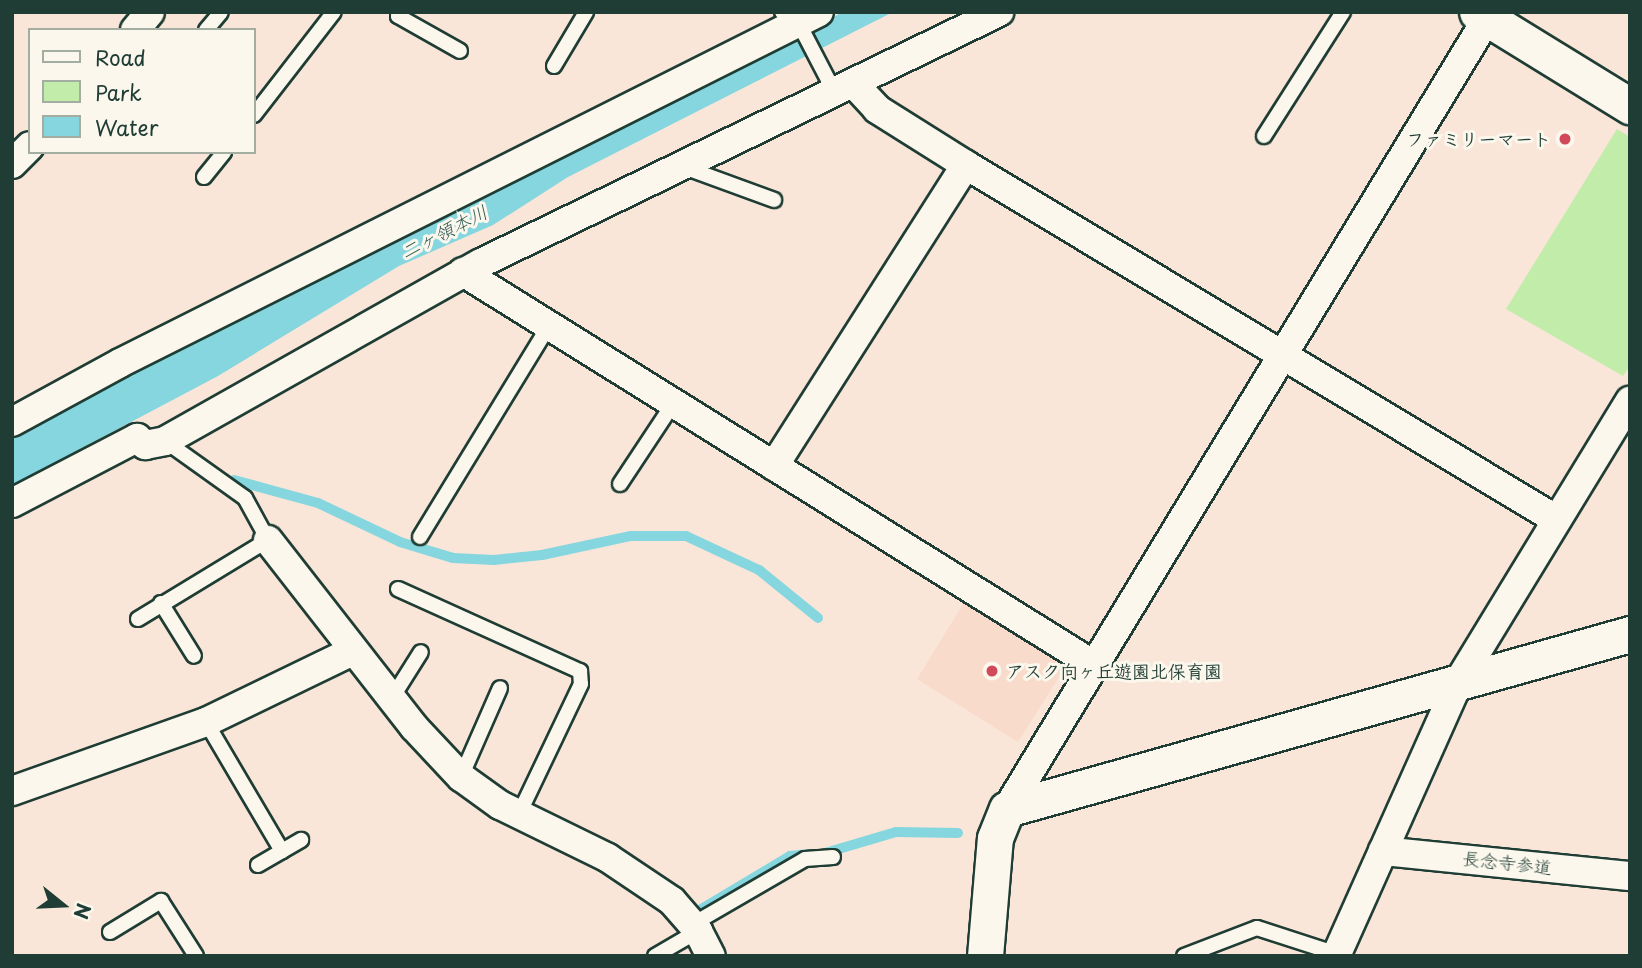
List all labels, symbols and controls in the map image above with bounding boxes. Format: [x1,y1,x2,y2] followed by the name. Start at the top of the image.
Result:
[28,28,256,154] legend
[95,41,146,73] text: Road
[95,76,142,108] text: Park
[95,111,158,143] text: Water
[1407,128,1551,150] place label: ファミリーマート
[1557,131,1573,147] marker: ファミリーマート
[397,200,491,264] water label: 二ヶ領本川
[1006,660,1222,682] place label: アスク向ヶ丘遊園北保育園
[984,663,1000,679] marker: アスク向ヶ丘遊園北保育園
[1461,848,1553,878] street label: 長念寺参道
[28,870,98,940] north arrow
[67,900,99,923] text: N

